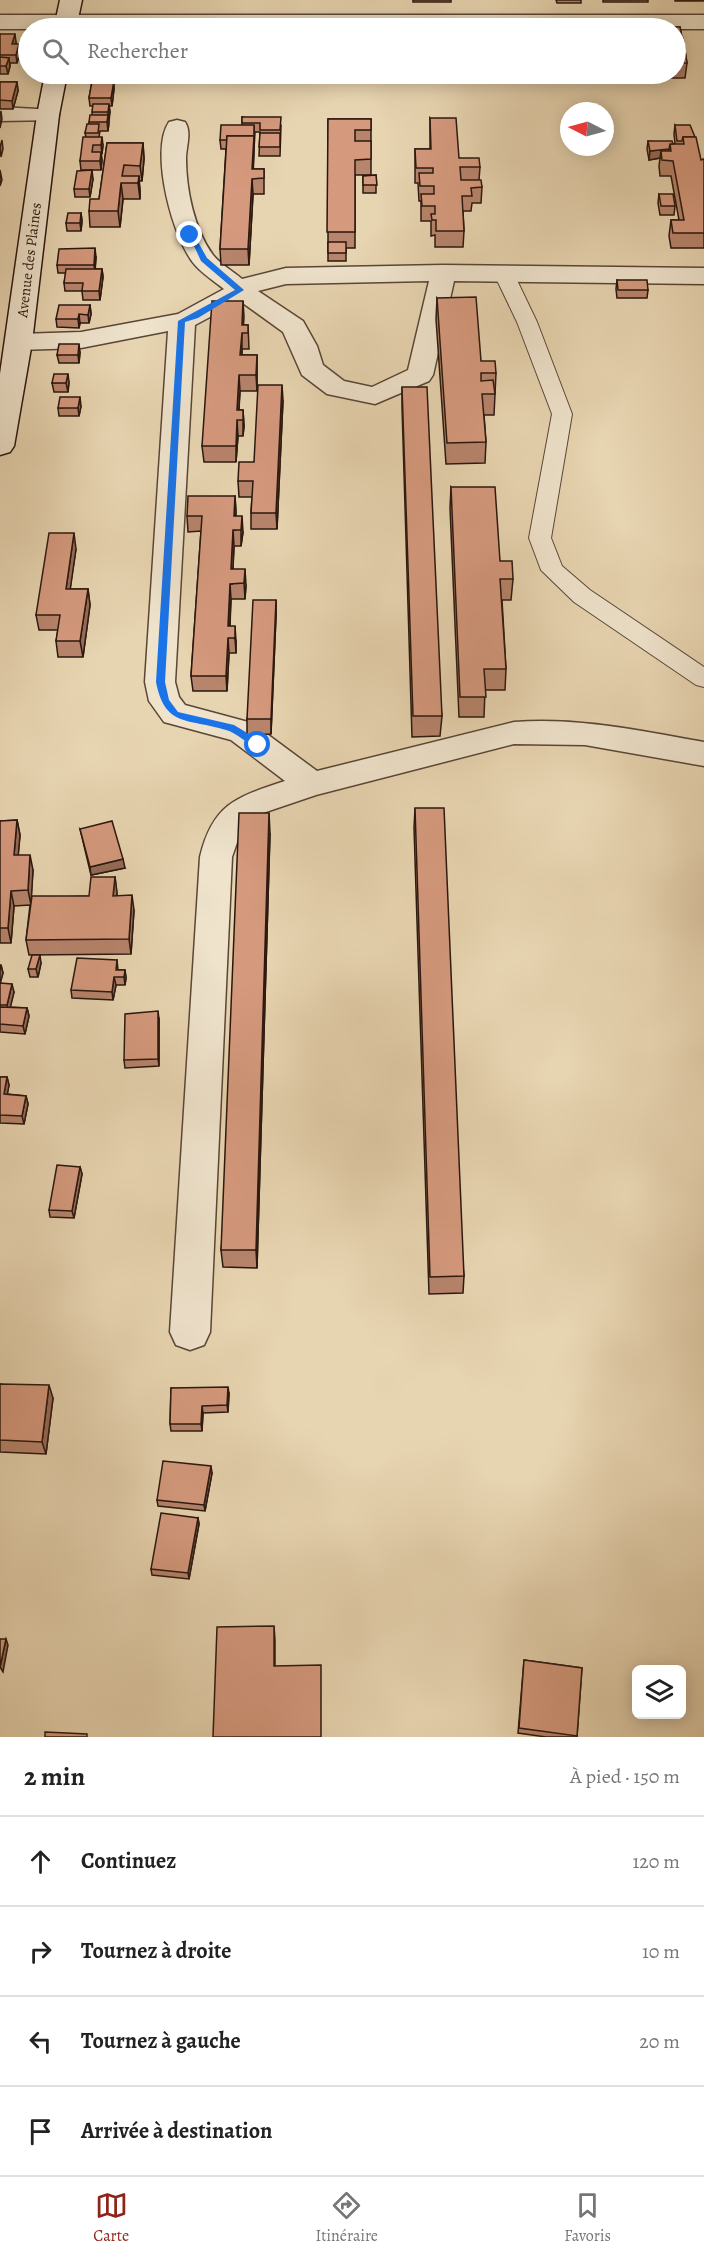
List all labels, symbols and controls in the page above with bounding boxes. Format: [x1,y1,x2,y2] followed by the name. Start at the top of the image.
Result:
[18,18,686,84] search box
[39,35,72,68] icon: search
[87,36,188,66] text: Rechercher
[560,102,614,156] north arrow
[12,201,46,320] street label: Avenue des Plaines
[176,221,202,247] route end
[244,731,270,757] route start
[632,1665,686,1719] map controls
[632,1665,686,1719] button: layers
[24,1759,85,1794] text: 2 min
[570,1763,680,1790] text: À pied · 150 m
[24,1845,57,1878] icon: ahead
[81,1846,176,1876] text: Continuez
[632,1848,680,1875] text: 120 m
[24,1935,57,1968] icon: right
[81,1936,232,1966] text: Tournez à droite
[642,1938,680,1965] text: 10 m
[24,2025,57,2058] icon: left
[81,2026,241,2056] text: Tournez à gauche
[639,2028,680,2055] text: 20 m
[24,2115,57,2148] icon: arrive
[81,2116,272,2146] text: Arrivée à destination
[93,2189,129,2247] tab: Carte
[315,2189,378,2247] tab: Itinéraire
[564,2189,611,2247] tab: Favoris

